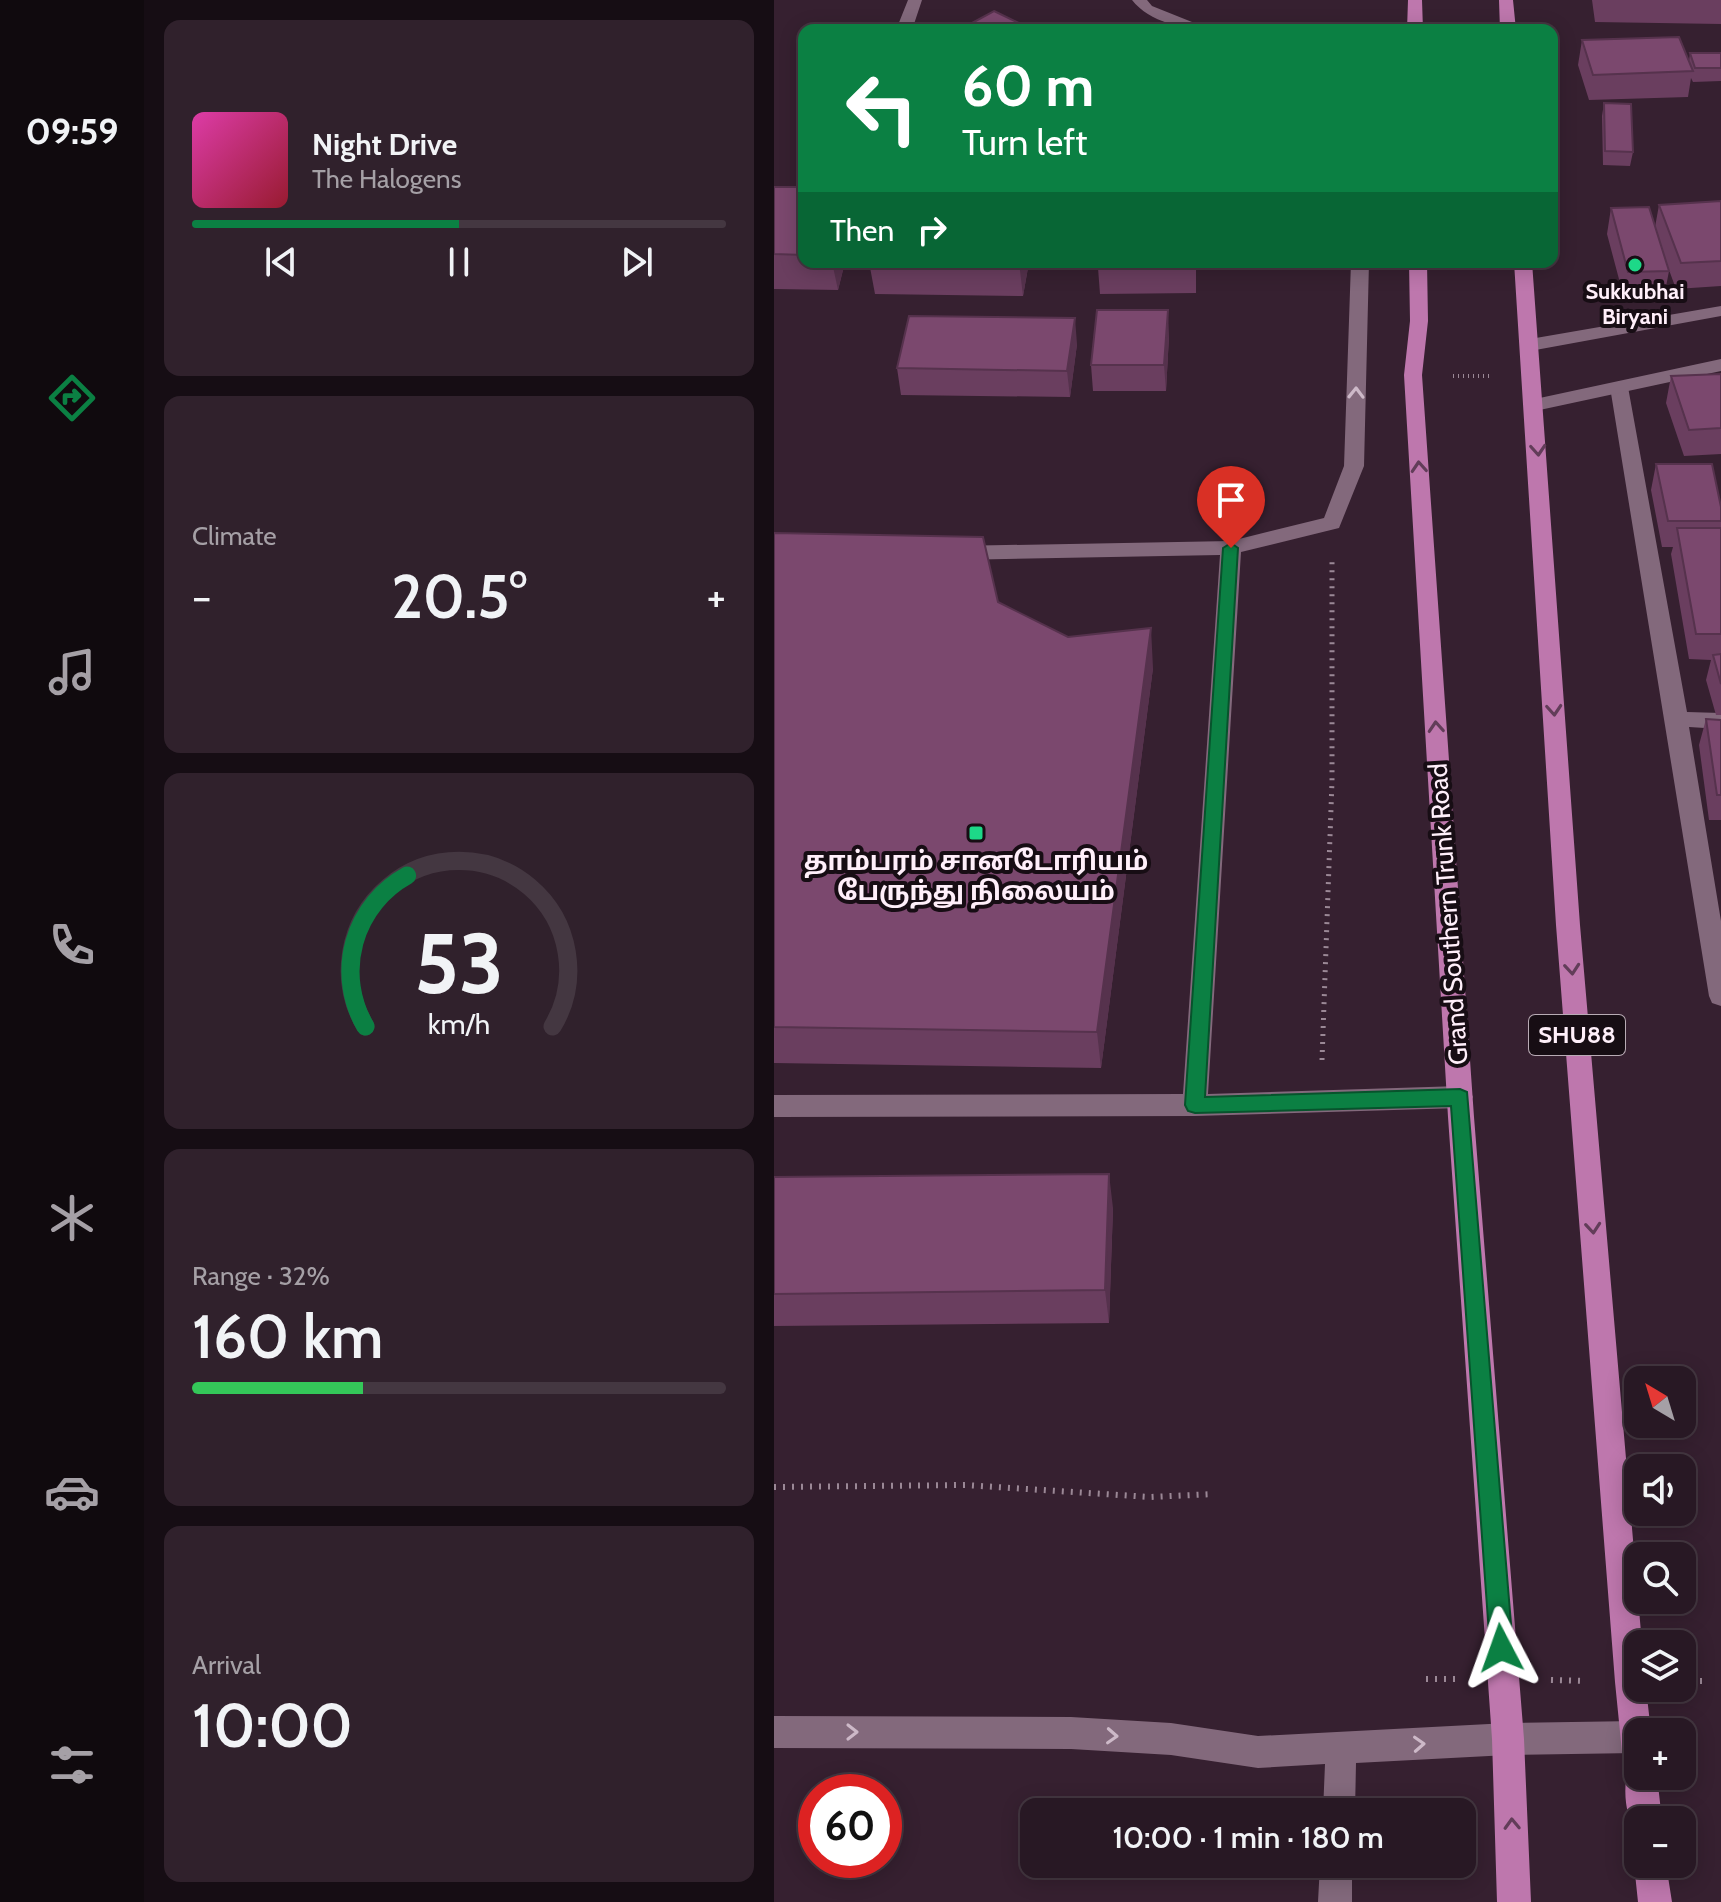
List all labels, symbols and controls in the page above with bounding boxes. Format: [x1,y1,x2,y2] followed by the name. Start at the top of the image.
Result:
[962,52,1094,120] text: 60 m
[830,56,934,160] icon: left
[25,109,119,153] text: 09:59
[962,120,1087,164] text: Turn left
[312,126,457,163] text: Night Drive
[312,163,461,195] text: The Halogens
[910,208,954,252] icon: right
[830,212,894,249] text: Then
[259,240,303,284] icon: previous
[437,240,481,284] icon: pause
[615,240,659,284] icon: next
[1626,256,1644,274] marker: Sukkubhai Biryani
[1585,278,1685,330] place label: Sukkubhai Biryani
[44,370,100,426] icon: directions
[1347,386,1365,399] one-way arrow
[1529,444,1546,457] one-way arrow
[1411,460,1428,473] one-way arrow
[1197,466,1265,548] pin
[1209,478,1253,522] icon: arrive
[192,520,277,552] text: Climate
[391,560,527,633] text: 20.5°
[192,570,211,623] text: −
[707,570,726,623] text: +
[44,644,100,700] icon: music
[1546,704,1563,717] one-way arrow
[1428,720,1445,733] one-way arrow
[1421,762,1475,1066] street label: Grand Southern Trunk Road
[967,824,985,842] marker: தாம்பரம் சானடோரியம் பேருந்து நிலையம்
[804,845,1148,909] place label: தாம்பரம் சானடோரியம் பேருந்து நிலையம்
[414,913,504,1014] text: 53
[44,917,100,973] icon: phone
[1563,963,1580,976] one-way arrow
[428,1006,490,1041] text: km/h
[1529,1015,1625,1055] road number: SHU88
[44,1190,100,1246] icon: climate
[1584,1222,1601,1235] one-way arrow
[192,1260,330,1292] text: Range · 32%
[192,1300,383,1373] text: 160 km
[1624,1366,1696,1438] north arrow
[1624,1366,1696,1878] map controls
[1624,1454,1696,1526] button: sound
[44,1464,100,1520] icon: car
[1624,1542,1696,1614] button: search
[1459,1606,1543,1690] position arrow
[1624,1630,1696,1702] button: layers
[192,1649,261,1681] text: Arrival
[192,1689,353,1762] text: 10:00
[1624,1718,1696,1790] button: +
[846,1723,859,1741] one-way arrow
[1106,1727,1119,1744] one-way arrow
[1413,1735,1426,1752] one-way arrow
[44,1737,100,1793] icon: filters
[798,1774,902,1878] speed limit sign: 60
[1624,1806,1696,1878] button: −
[1503,1817,1520,1830] one-way arrow
[1112,1819,1384,1856] text: 10:00 · 1 min · 180 m

